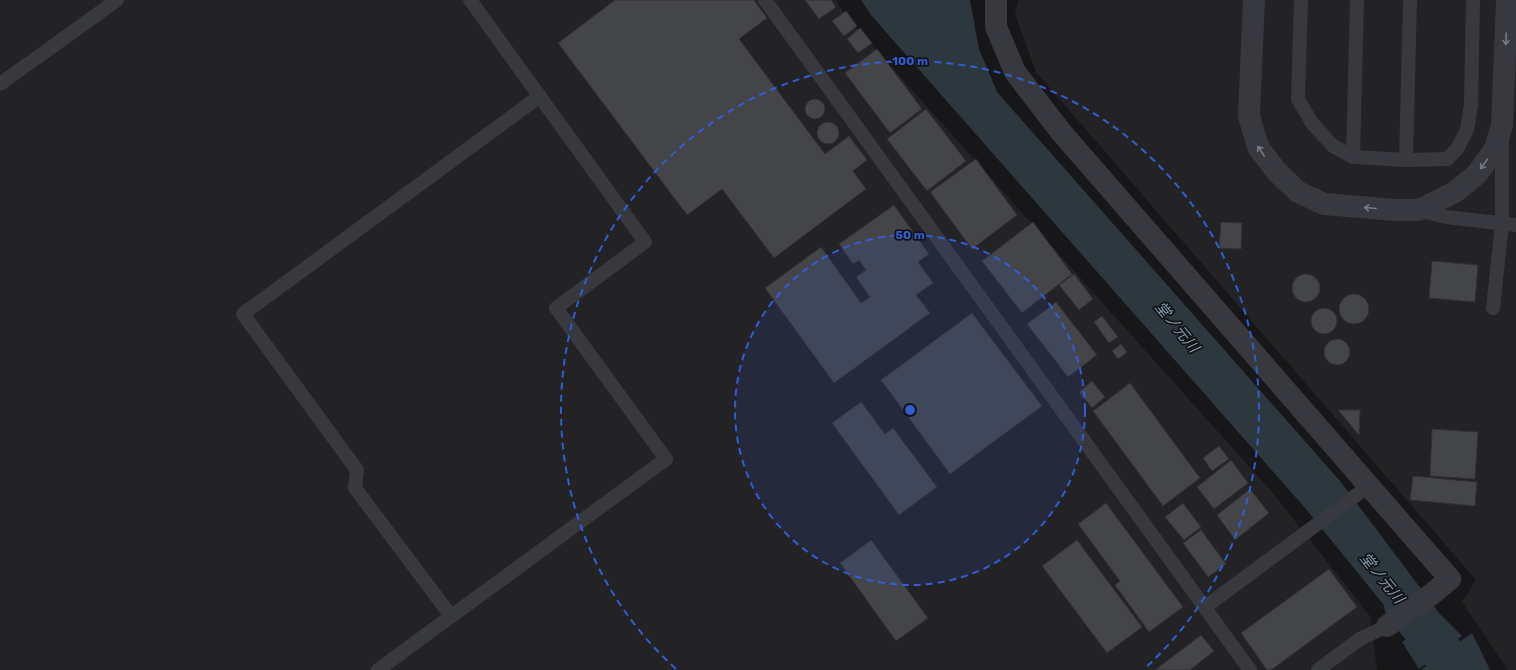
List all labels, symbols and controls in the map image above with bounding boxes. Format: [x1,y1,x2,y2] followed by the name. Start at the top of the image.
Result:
[1502,32,1509,45] one-way arrow
[892,54,928,68] text: 100 m
[1257,145,1266,156] one-way arrow
[1480,159,1488,170] one-way arrow
[1364,204,1377,212] one-way arrow
[895,228,925,242] text: 50 m
[1151,298,1204,358] water label: 堂ノ元川
[903,403,917,417] centre of rings
[1356,549,1409,609] water label: 堂ノ元川

